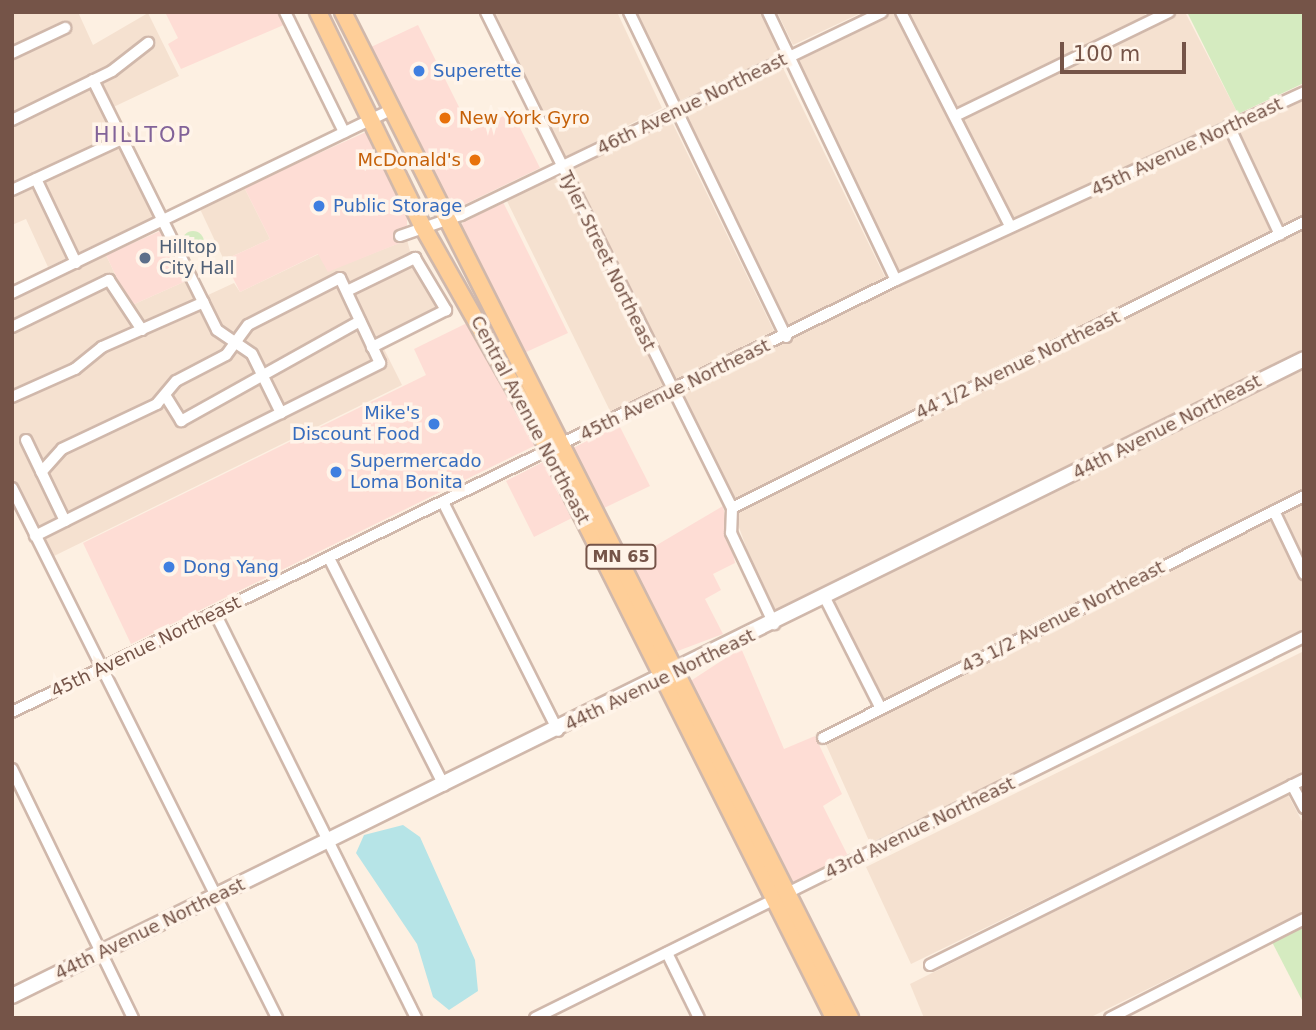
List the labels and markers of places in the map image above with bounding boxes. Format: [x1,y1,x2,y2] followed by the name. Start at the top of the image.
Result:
[433,60,522,82] place label: Superette
[411,63,427,79] marker: Superette
[459,107,590,129] place label: New York Gyro
[437,110,453,126] marker: New York Gyro
[358,149,461,171] place label: McDonald's
[467,152,483,168] marker: McDonald's
[333,195,462,217] place label: Public Storage
[311,198,327,214] marker: Public Storage
[159,237,235,280] place label: Hilltop City Hall
[137,250,153,266] marker: Hilltop City Hall
[292,403,420,446] place label: Mike's Discount Food
[426,416,442,432] marker: Mike's Discount Food
[350,451,481,494] place label: Supermercado Loma Bonita
[328,464,344,480] marker: Supermercado Loma Bonita
[183,556,279,578] place label: Dong Yang
[161,559,177,575] marker: Dong Yang

